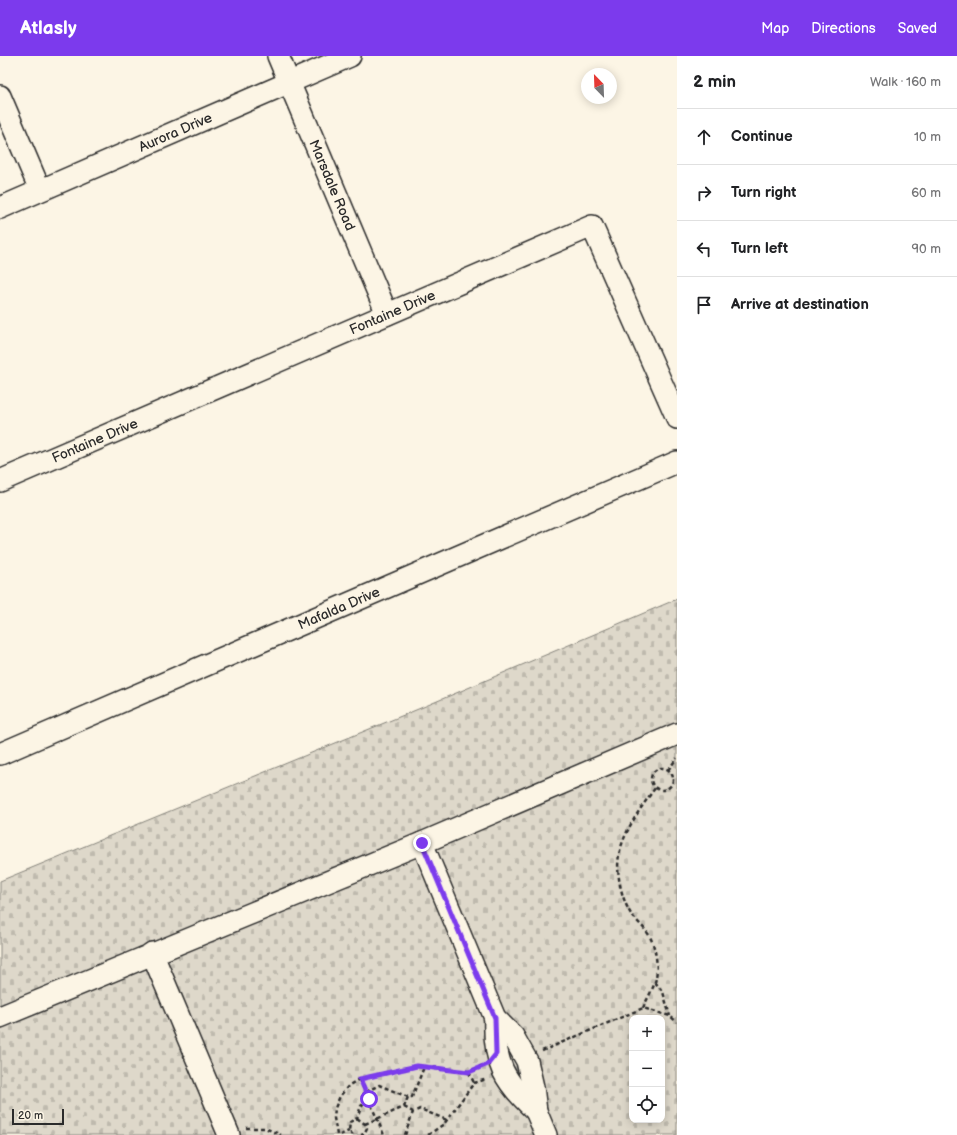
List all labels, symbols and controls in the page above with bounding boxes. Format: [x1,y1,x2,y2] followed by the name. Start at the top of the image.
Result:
[20,17,77,40] text: Atlasly
[761,20,789,37] text: Map
[811,20,876,37] text: Directions
[898,20,937,37] text: Saved
[581,68,617,104] north arrow
[693,72,736,92] text: 2 min
[870,74,941,90] text: Walk · 160 m
[136,109,215,156] street label: Aurora Drive
[693,126,715,148] icon: ahead
[731,127,793,146] text: Continue
[914,129,941,145] text: 10 m
[305,137,359,233] street label: Marsdale Road
[693,182,715,204] icon: right
[731,183,796,202] text: Turn right
[911,185,941,201] text: 60 m
[693,238,715,260] icon: left
[731,239,788,258] text: Turn left
[912,241,941,257] text: 90 m
[347,287,438,339] street label: Fontaine Drive
[693,294,715,316] icon: arrive
[731,295,869,314] text: Arrive at destination
[49,415,140,467] street label: Fontaine Drive
[295,583,383,633] street label: Mafalda Drive
[413,834,431,852] route end
[629,1015,665,1123] map controls
[629,1015,665,1051] button: +
[629,1051,665,1087] button: −
[629,1087,665,1123] button: locate
[360,1090,378,1108] route start
[12,1107,64,1126] scale bar
[18,1109,43,1122] text: 20 m

